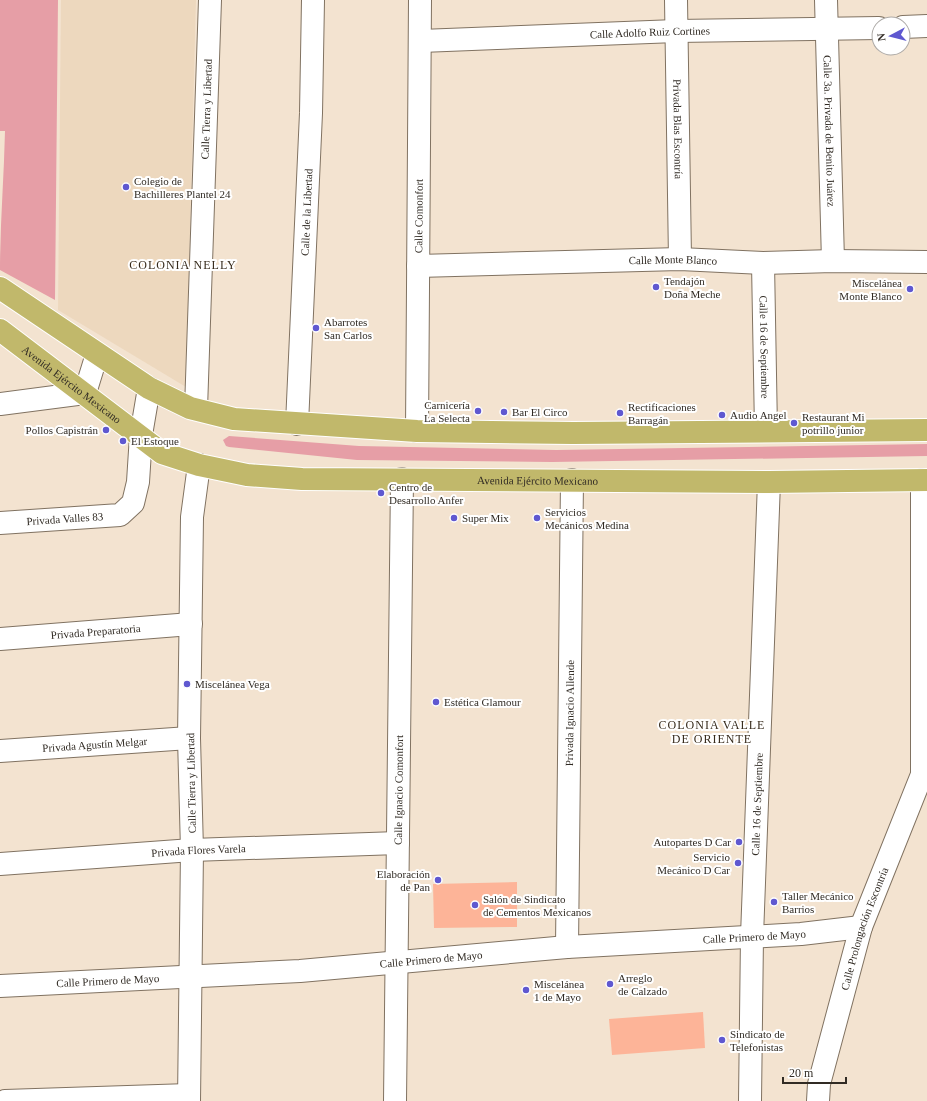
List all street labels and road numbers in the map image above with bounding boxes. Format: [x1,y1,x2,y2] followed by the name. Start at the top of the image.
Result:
[590,24,710,40] street label: Calle Adolfo Ruiz Cortines
[821,55,838,207] street label: Calle 3a. Privada de Benito Juárez
[199,58,214,160] street label: Calle Tierra y Libertad
[671,79,685,179] street label: Privada Blas Escontría
[299,168,315,256] street label: Calle de la Libertad
[412,179,425,253] street label: Calle Comonfort
[628,253,718,267] street label: Calle Monte Blanco
[758,295,771,399] street label: Calle 16 de Septiembre
[20,343,124,426] street label: Avenida Ejército Mexicano
[477,474,598,487] street label: Avenida Ejército Mexicano
[26,510,104,527] street label: Privada Valles 83
[50,622,141,641] street label: Privada Preparatoria
[563,660,576,766] street label: Privada Ignacio Allende
[184,732,198,833] street label: Calle Tierra y Libertad
[42,735,148,754] street label: Privada Agustín Melgar
[392,735,405,845] street label: Calle Ignacio Comonfort
[749,752,765,856] street label: Calle 16 de Septiembre
[151,842,246,859] street label: Privada Flores Varela
[838,865,890,991] street label: Calle Prolongación Escontría
[702,927,807,945] street label: Calle Primero de Mayo
[379,949,483,970] street label: Calle Primero de Mayo
[56,972,160,989] street label: Calle Primero de Mayo

